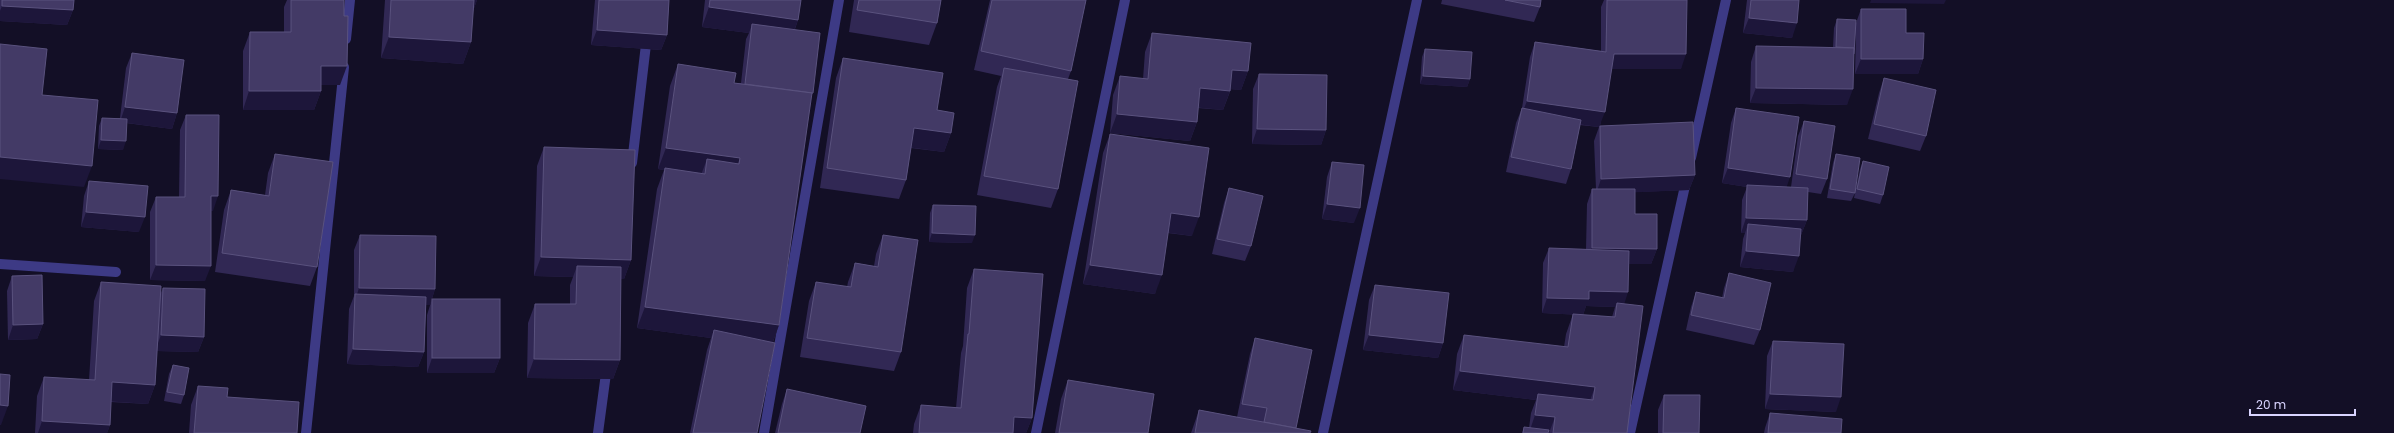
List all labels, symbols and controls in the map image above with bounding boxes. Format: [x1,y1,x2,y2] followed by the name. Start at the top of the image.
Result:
[2250,391,2355,417] scale bar
[2256,396,2286,413] text: 20 m

